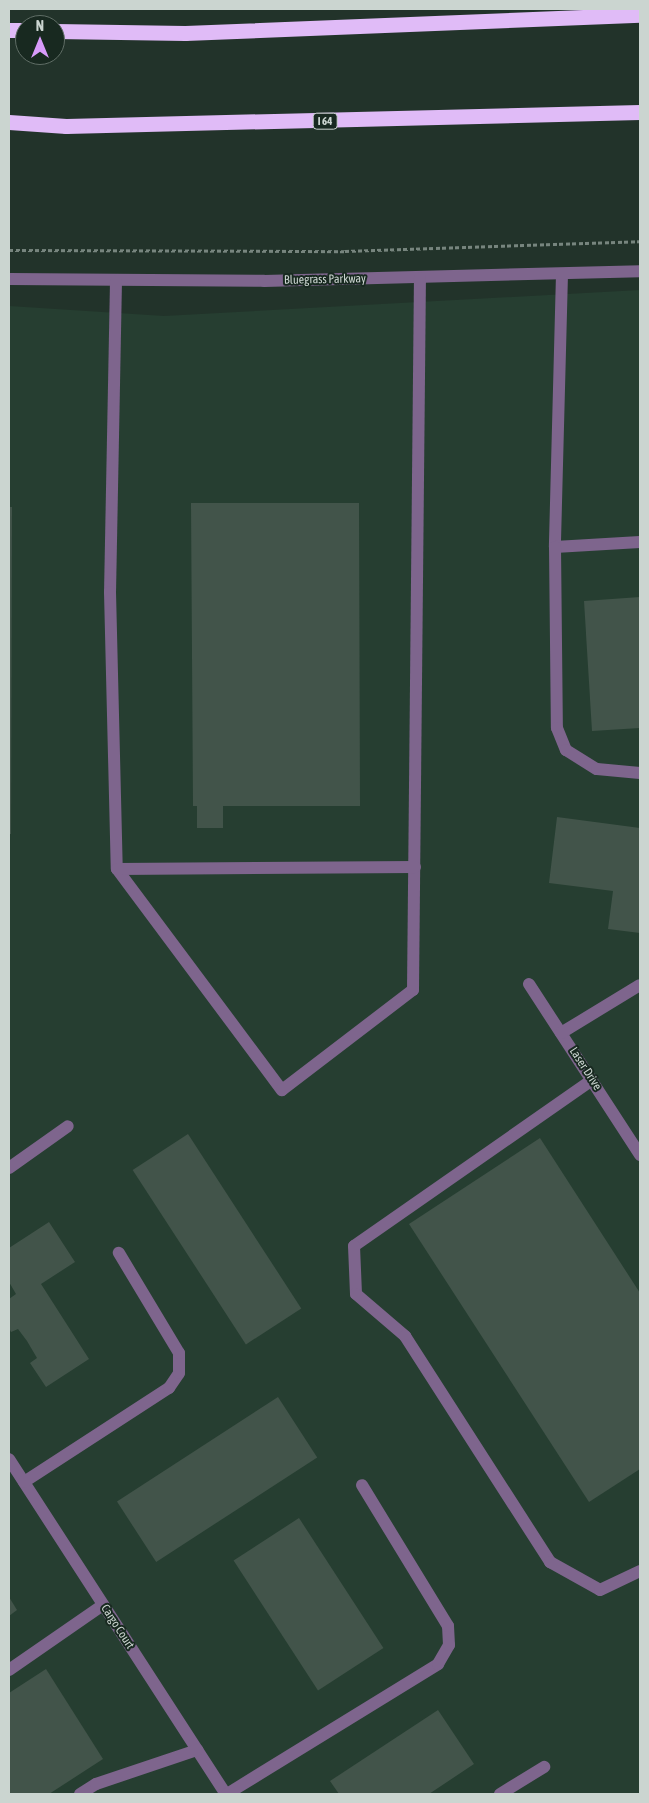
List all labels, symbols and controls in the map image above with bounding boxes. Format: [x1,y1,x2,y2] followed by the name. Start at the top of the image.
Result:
[15,15,65,65] north arrow
[36,18,44,34] text: N
[312,112,338,130] road number: I 64
[284,272,366,288] street label: Bluegrass Parkway
[566,1045,604,1093] street label: Laser Drive
[97,1602,137,1652] street label: Cargo Court

